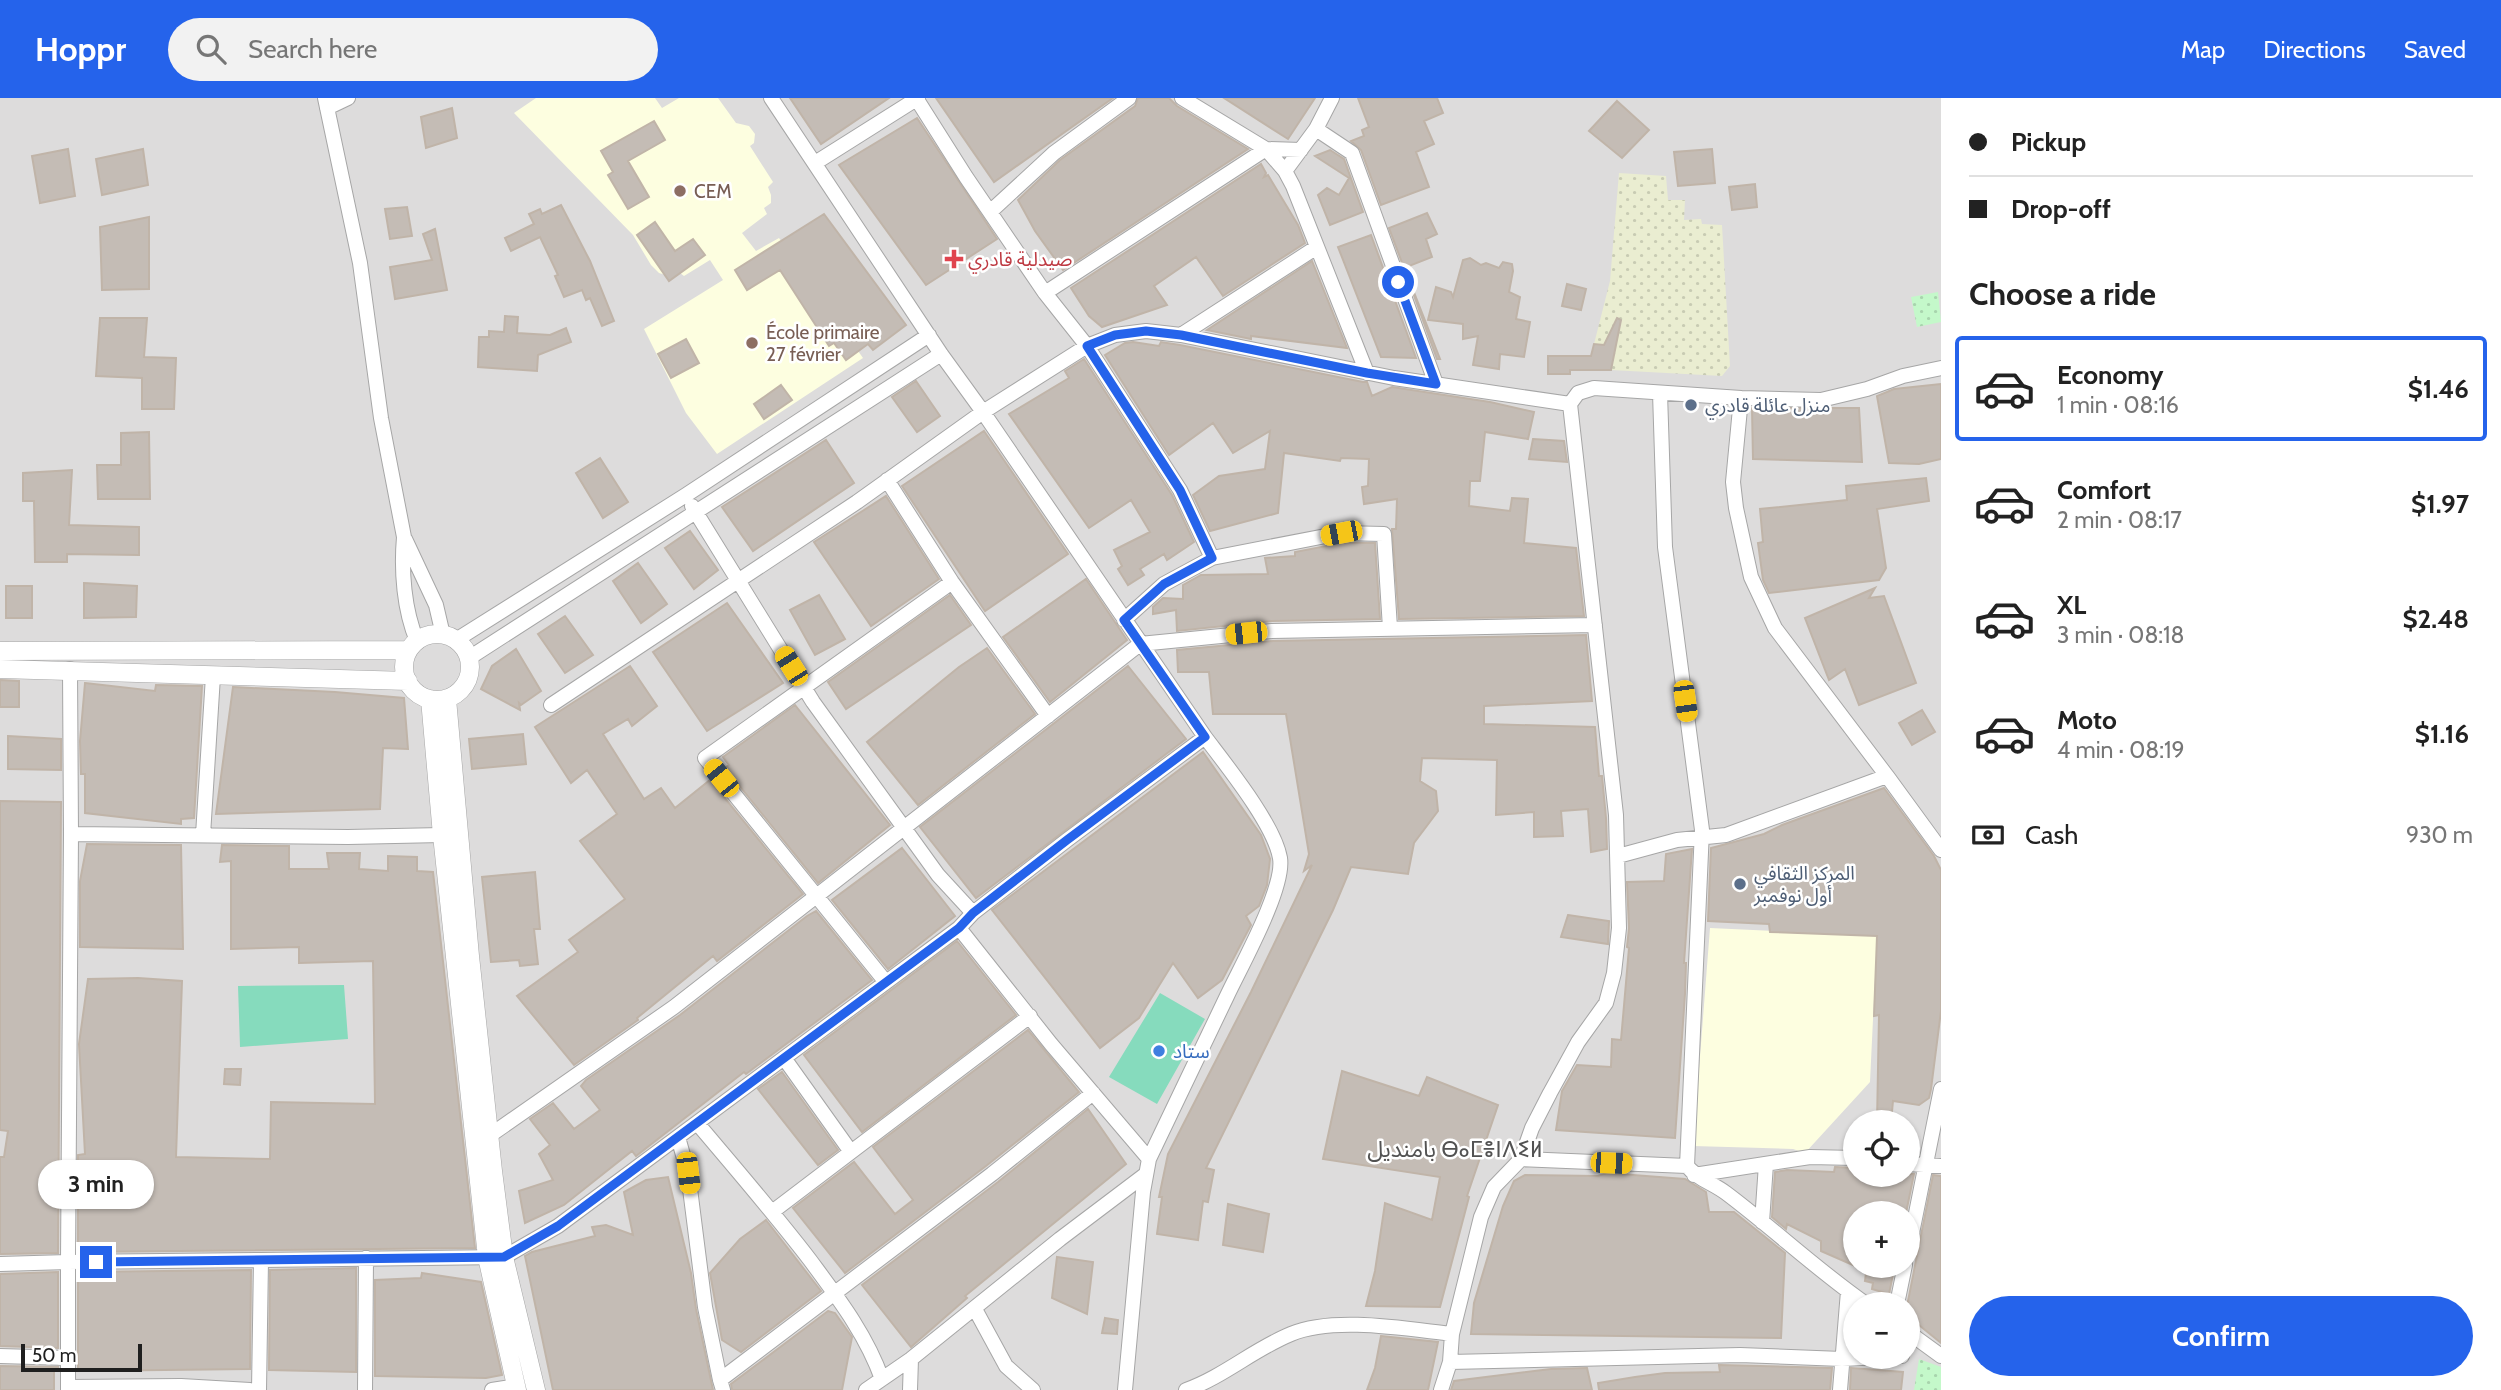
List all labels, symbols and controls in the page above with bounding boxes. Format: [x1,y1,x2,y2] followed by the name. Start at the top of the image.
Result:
[168,18,658,81] search box
[35,29,126,69] text: Hoppr
[192,30,230,68] icon: search
[248,33,377,65] text: Search here
[2181,35,2225,64] text: Map
[2263,35,2366,64] text: Directions
[2404,35,2466,64] text: Saved
[2011,126,2086,158] text: Pickup
[694,180,732,203] place label: CEM
[672,183,688,199] marker: CEM
[2011,193,2111,225] text: Drop-off
[968,248,1072,274] place label: صيدلية قادري
[946,251,962,267] marker: صيدلية قادري
[1382,266,1414,298] route start
[1969,274,2156,313] text: Choose a ride
[766,320,880,366] place label: École primaire 27 février
[744,335,760,351] marker: École primaire 27 février
[1973,357,2036,420] icon: car
[2057,359,2163,391] text: Economy
[2408,373,2469,405] text: $1.46
[2057,391,2179,419] text: 1 min · 08:16
[1705,394,1830,420] place label: منزل عائلة قادري
[1683,397,1699,413] marker: منزل عائلة قادري
[1973,472,2036,535] icon: car
[2057,474,2151,506] text: Comfort
[2411,488,2469,520] text: $1.97
[2057,506,2182,534] text: 2 min · 08:17
[1319,519,1364,547] car
[1973,587,2036,650] icon: car
[2057,589,2086,621] text: XL
[2403,603,2469,635] text: $2.48
[1225,620,1268,646] car
[2057,621,2185,649] text: 3 min · 08:18
[771,643,812,689] car
[1672,679,1699,723] car
[1973,702,2036,765] icon: car
[2057,704,2117,736] text: Moto
[2415,718,2469,750] text: $1.16
[2057,736,2185,764] text: 4 min · 08:19
[700,755,743,801] car
[1969,816,2007,854] icon: cash
[2025,819,2078,851] text: Cash
[2406,821,2473,849] text: 930 m
[1753,862,1855,907] place label: المركز الثقافي أول نوفمبر
[1732,876,1748,892] marker: المركز الثقافي أول نوفمبر
[1173,1040,1210,1063] place label: ستاد
[1151,1043,1167,1059] marker: ستاد
[1843,1110,1920,1369] map controls
[1843,1110,1920,1187] button: locate
[1367,1135,1543,1163] district label: بامنديل ⴱⴰⵎⴻⵏⴷⵉⵍ
[676,1151,701,1195] car
[1590,1152,1633,1174] car
[38,1160,154,1210] callout: 3 min
[68,1170,124,1198] text: 3 min
[1843,1201,1920,1278] button: +
[80,1246,112,1278] route end
[1843,1292,1920,1369] button: −
[1969,1296,2473,1376] button: Confirm
[21,1341,142,1373] scale bar
[32,1344,76,1367] text: 50 m

